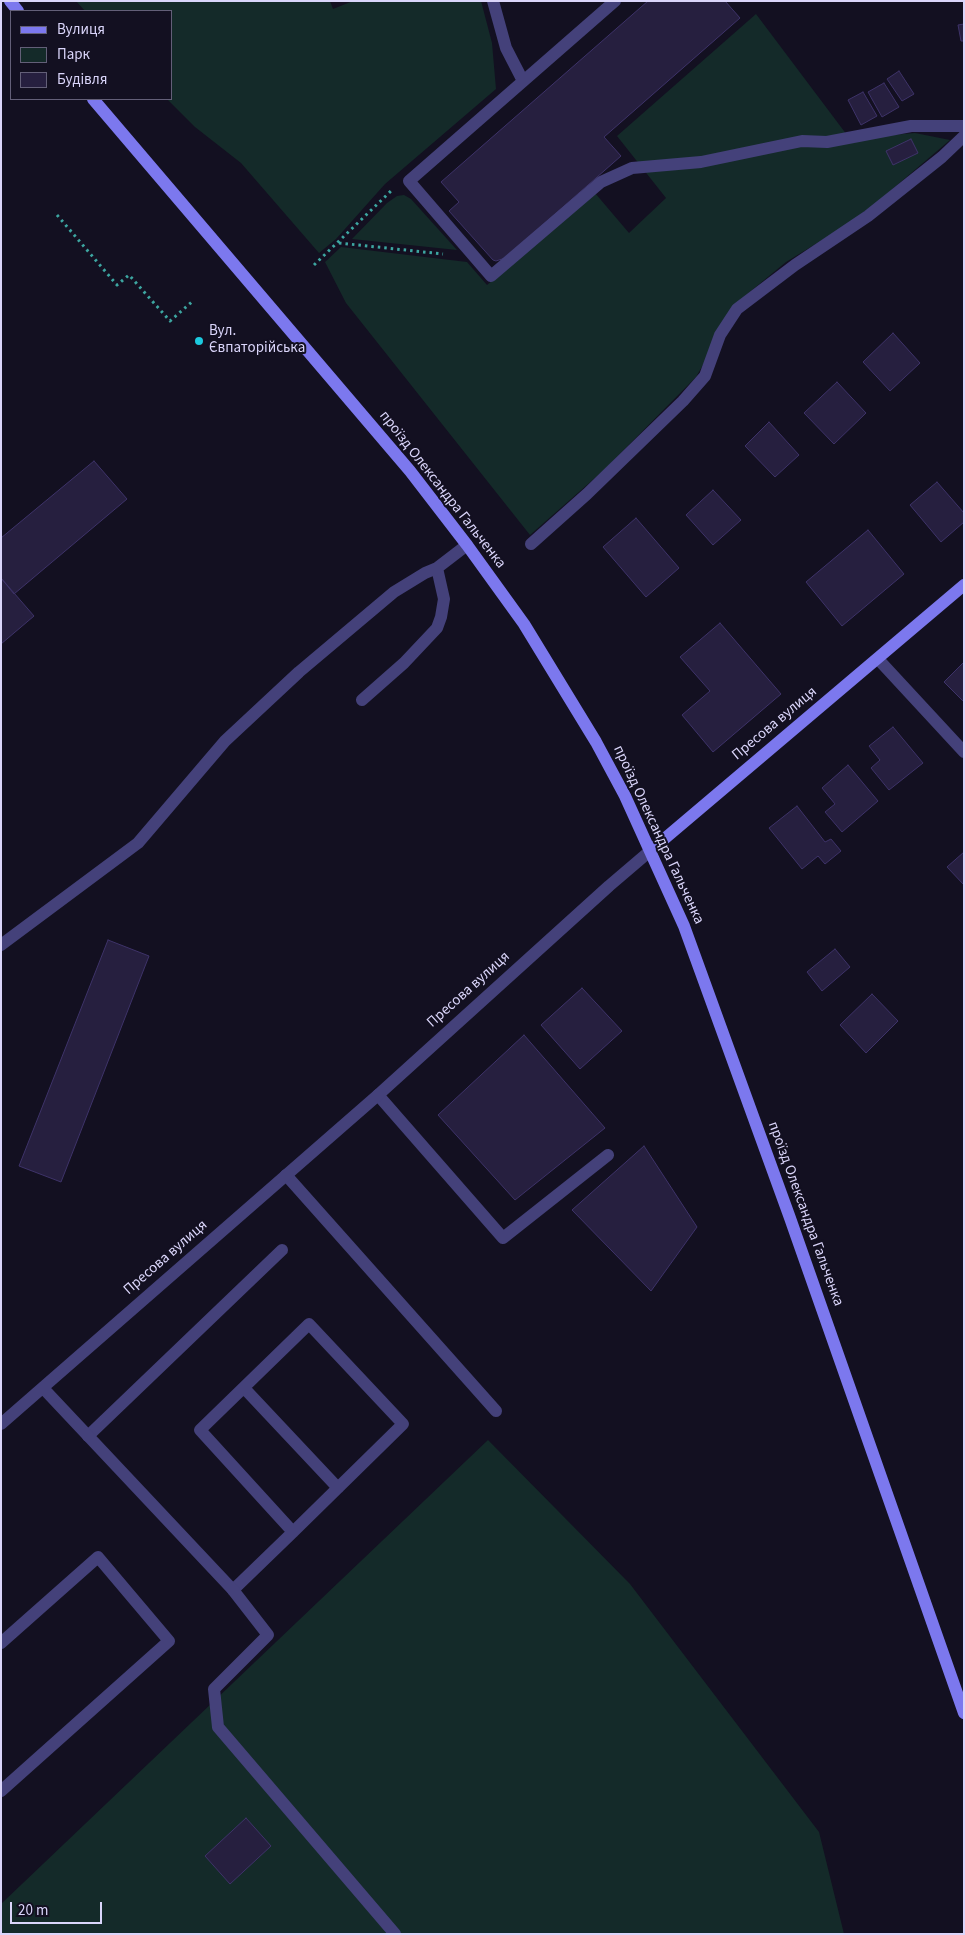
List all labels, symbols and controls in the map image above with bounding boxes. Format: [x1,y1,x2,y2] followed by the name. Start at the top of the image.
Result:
[10,10,172,100] legend
[57,19,105,40] text: Вулиця
[57,44,90,65] text: Парк
[57,69,107,90] text: Будівля
[209,323,305,358] place label: Вул. Євпаторійська
[193,335,205,347] marker: Вул. Євпаторійська
[375,408,509,572] street label: проїзд Олександра Гальченка
[729,683,821,765] street label: Пресова вулиця
[609,743,707,927] street label: проїзд Олександра Гальченка
[424,948,514,1032] street label: Пресова вулиця
[763,1119,847,1309] street label: проїзд Олександра Гальченка
[120,1217,212,1299] street label: Пресова вулиця
[12,1892,105,1924] scale bar
[18,1900,48,1921] text: 20 m

